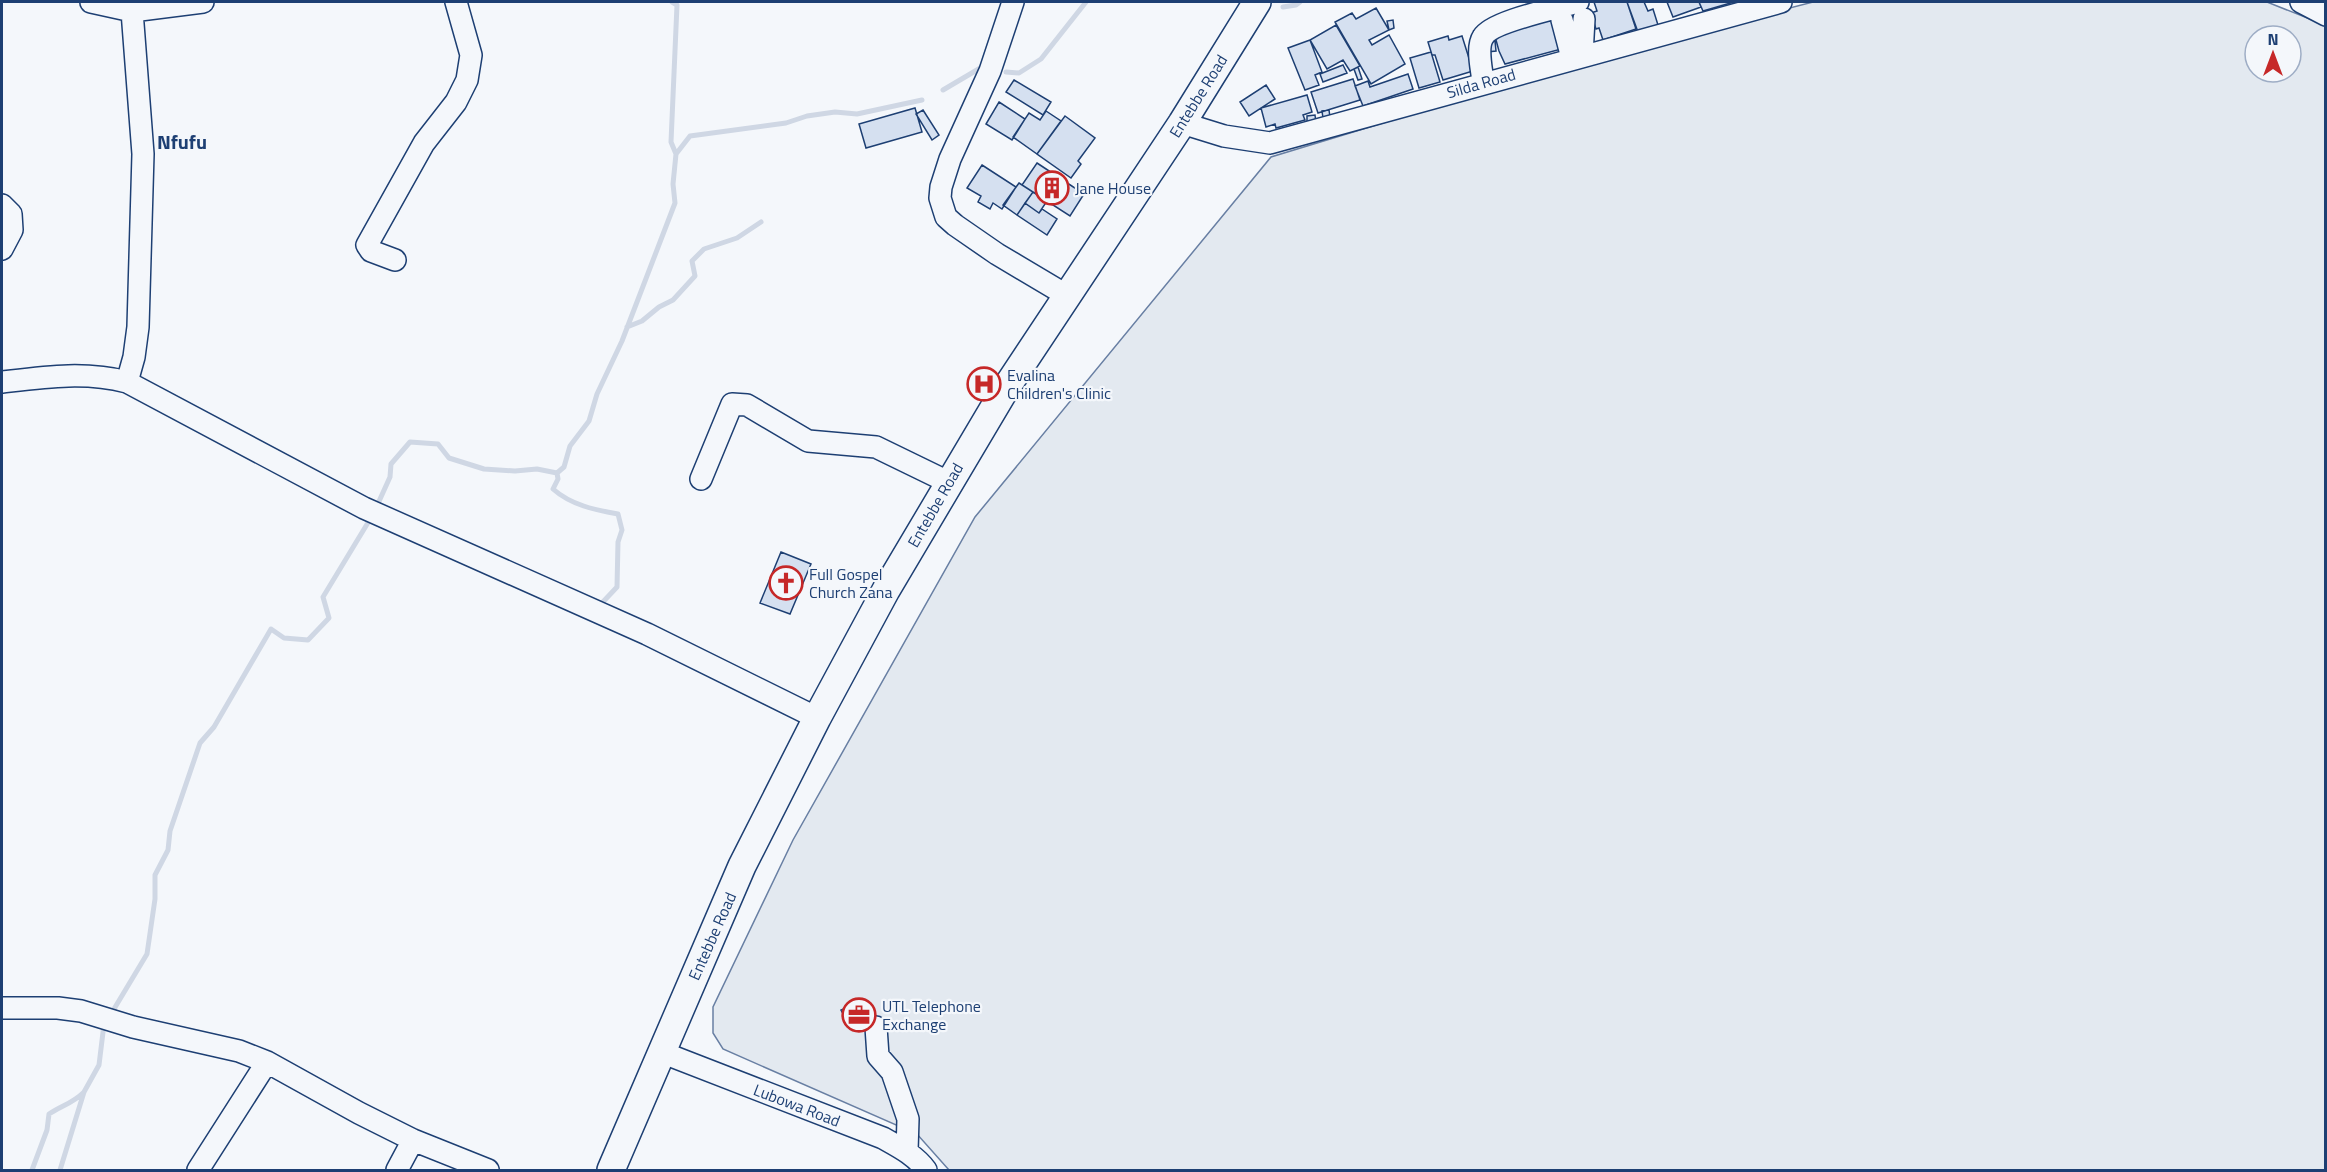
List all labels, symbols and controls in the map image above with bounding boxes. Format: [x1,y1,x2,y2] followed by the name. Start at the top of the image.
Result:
[2243,24,2303,84] north arrow
[2267,27,2279,51] text: N
[1163,50,1233,142] street label: Entebbe Road
[1444,62,1518,104] street label: Silda Road
[157,126,207,157] district label: Nfufu
[1034,170,1070,206] building icon: Jane House
[1075,176,1151,200] place label: Jane House
[1007,363,1111,405] place label: Evalina Children's Clinic
[966,366,1002,402] hospital icon: Evalina Children's Clinic
[901,458,969,552] street label: Entebbe Road
[809,562,892,604] place label: Full Gospel Church Zana
[768,565,804,601] church icon: Full Gospel Church Zana
[682,888,742,984] street label: Entebbe Road
[882,994,981,1036] place label: UTL Telephone Exchange
[841,997,877,1033] office icon: UTL Telephone Exchange
[750,1077,844,1133] street label: Lubowa Road

